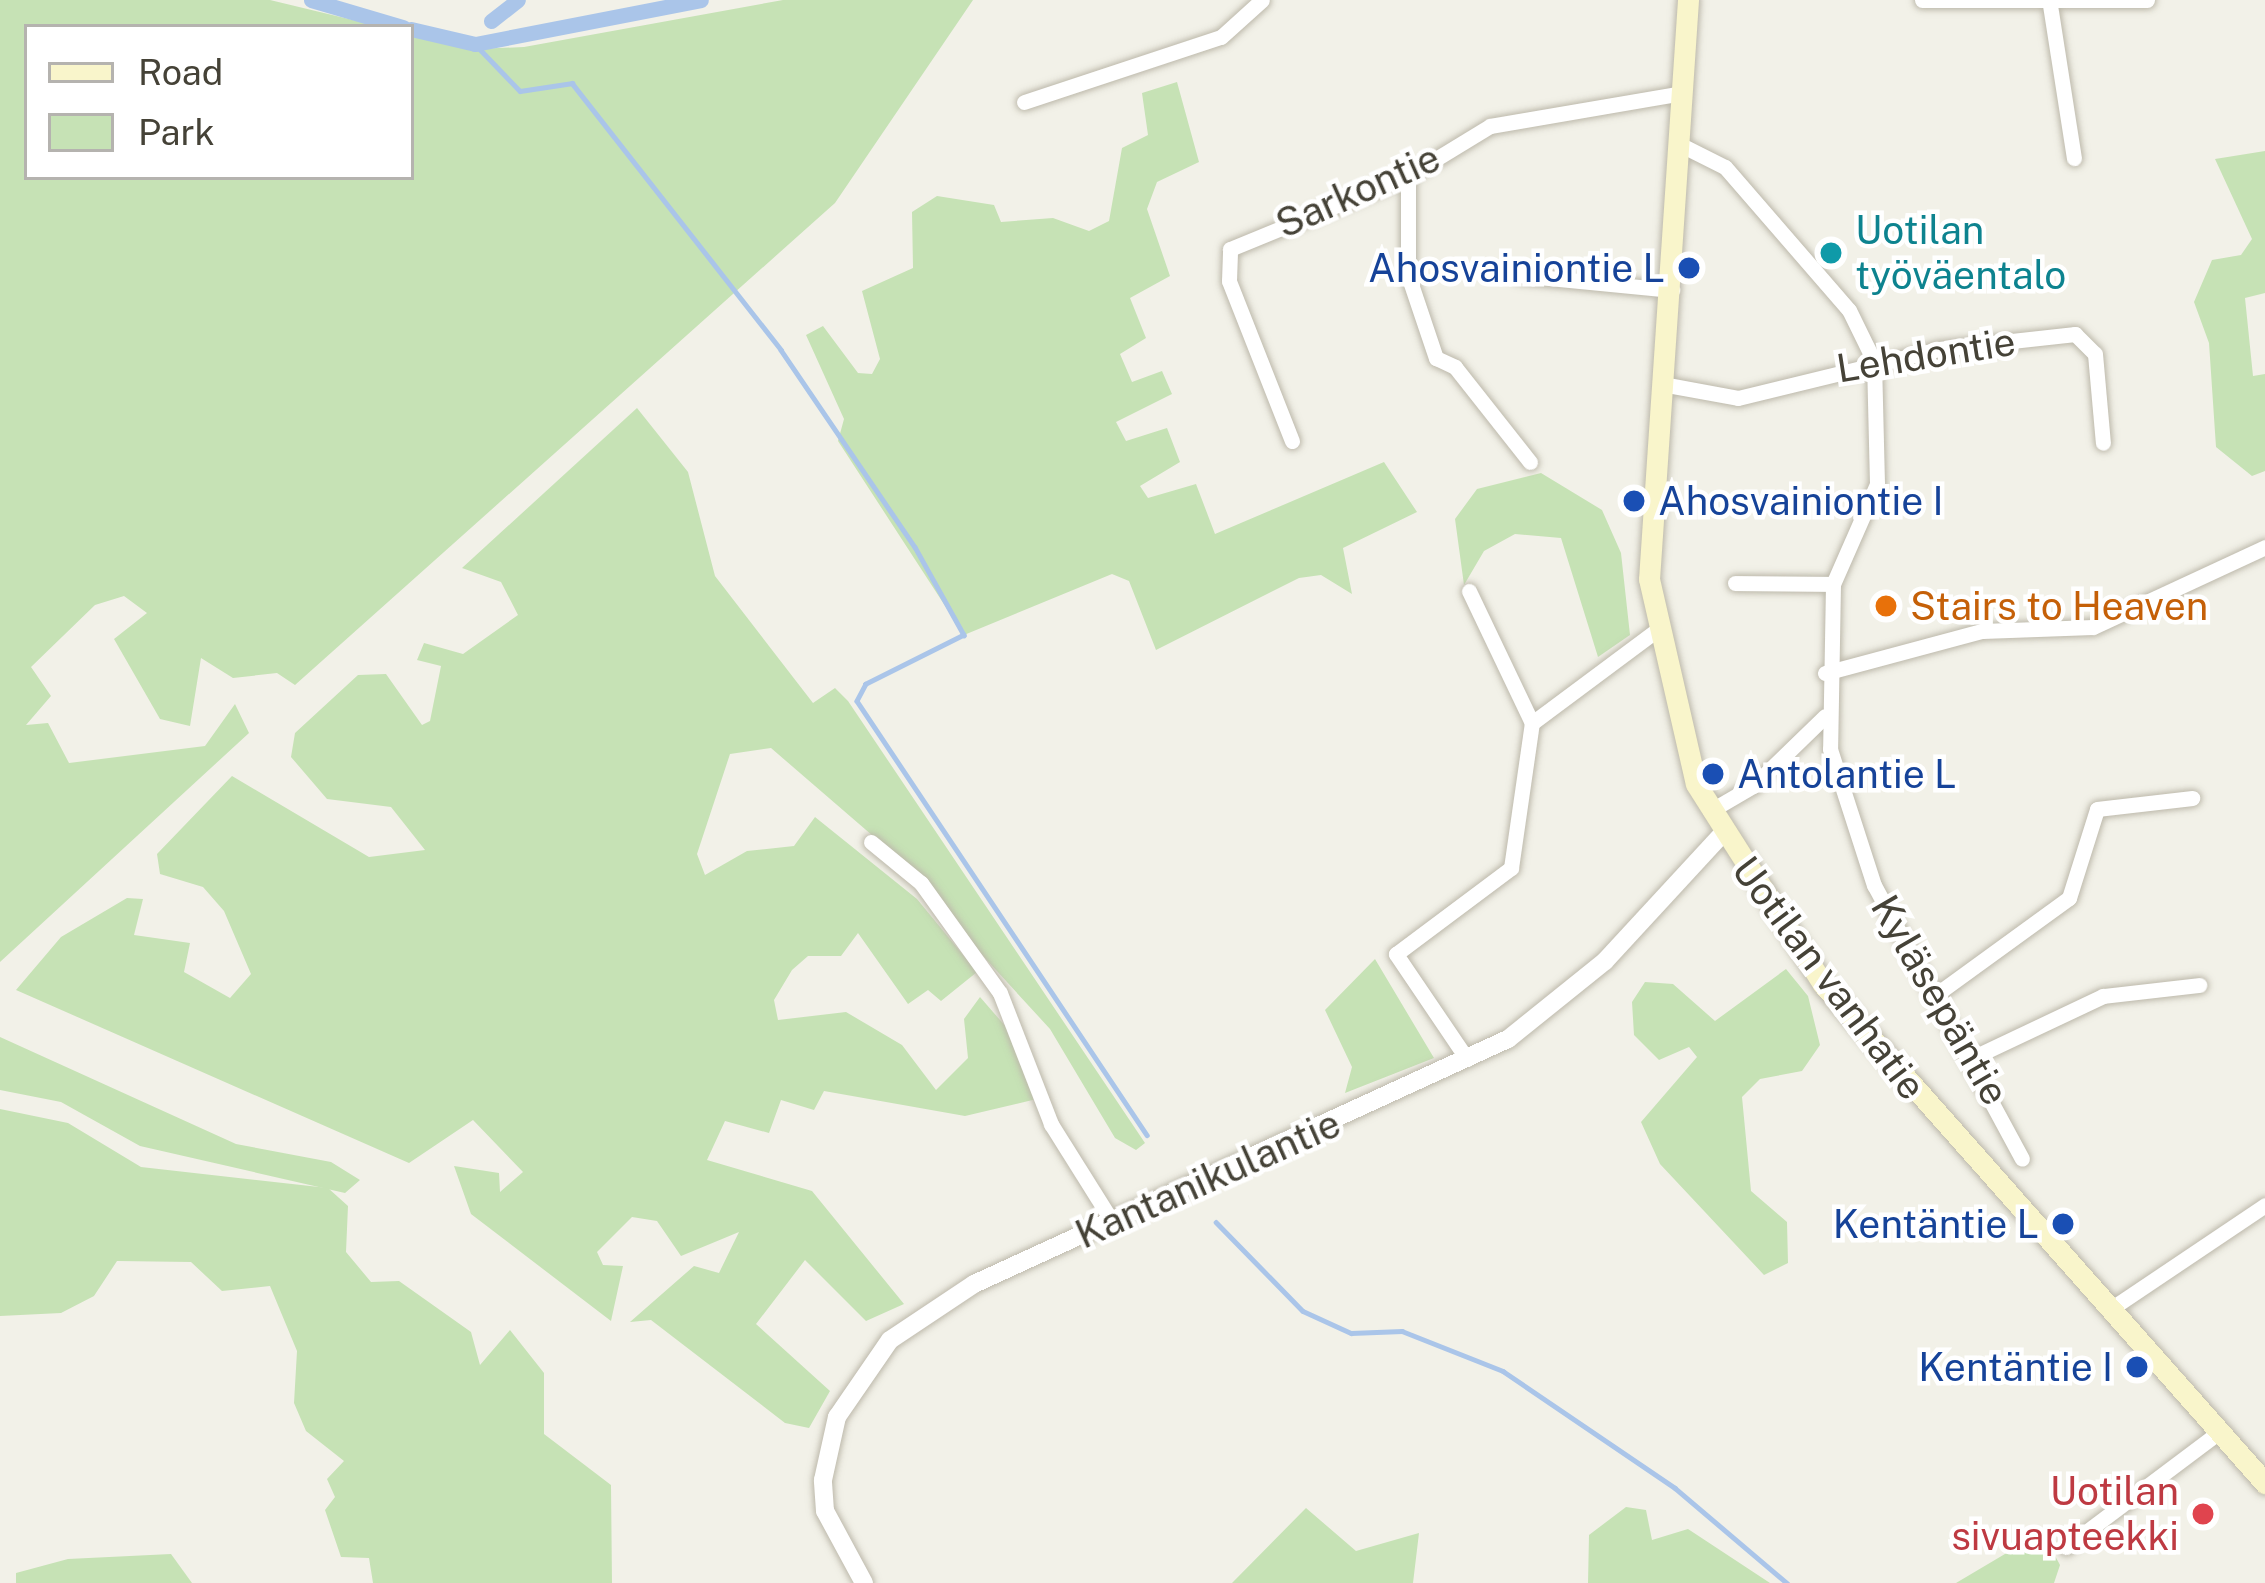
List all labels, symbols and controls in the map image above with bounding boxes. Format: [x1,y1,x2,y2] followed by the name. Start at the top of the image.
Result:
[24,24,414,180] legend
[138,51,223,93] text: Road
[138,111,215,153] text: Park
[1269,134,1447,248] street label: Sarkontie
[1855,208,2066,299] place label: Uotilan työväentalo
[1818,240,1844,266] marker: Uotilan työväentalo
[1368,245,1665,291] place label: Ahosvainiontie L
[1676,255,1702,281] marker: Ahosvainiontie L
[1833,318,2019,392] street label: Lehdontie
[1658,478,1944,524] place label: Ahosvainiontie I
[1621,488,1647,514] marker: Ahosvainiontie I
[1910,583,2209,629] place label: Stairs to Heaven
[1873,593,1899,619] marker: Stairs to Heaven
[1737,751,1957,797] place label: Antolantie L
[1700,761,1726,787] marker: Antolantie L
[1722,847,1936,1109] street label: Uotilan vanhatie
[1861,887,2019,1113] street label: Kyläsepäntie
[1068,1100,1348,1258] street label: Kantanikulantie
[1833,1201,2039,1247] place label: Kentäntie L
[2050,1211,2076,1237] marker: Kentäntie L
[1918,1344,2113,1390] place label: Kentäntie I
[2124,1354,2150,1380] marker: Kentäntie I
[1951,1469,2179,1560] place label: Uotilan sivuapteekki
[2190,1501,2216,1527] marker: Uotilan sivuapteekki

